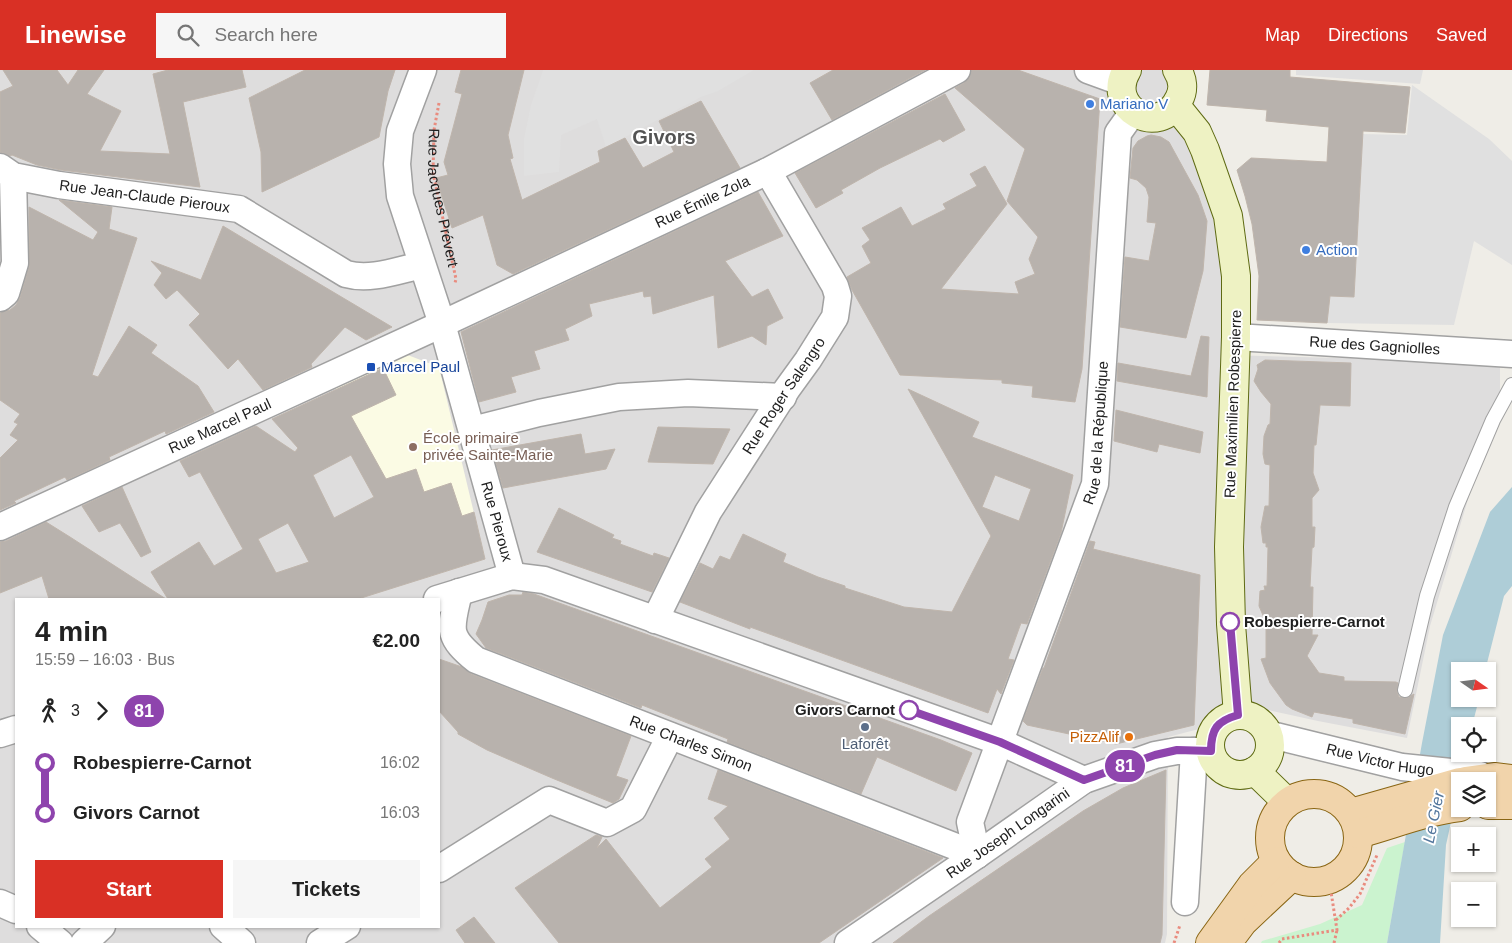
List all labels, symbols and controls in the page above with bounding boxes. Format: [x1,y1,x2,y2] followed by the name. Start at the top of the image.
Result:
[156,13,506,58] search box
[25,21,126,48] text: Linewise
[174,21,202,49] icon: search
[214,24,318,45] text: Search here
[1265,25,1300,45] text: Map
[1328,25,1408,45] text: Directions
[1436,25,1487,45] text: Saved
[1100,95,1168,112] place label: Mariano V
[1084,98,1096,110] marker: Mariano V
[632,126,696,148] district label: Givors
[425,128,462,269] street label: Rue Jacques Prévert
[652,172,753,231] street label: Rue Émile Zola
[58,176,231,216] street label: Rue Jean-Claude Pieroux
[1316,241,1358,258] place label: Action
[1300,244,1312,256] marker: Action
[1221,310,1244,498] street label: Rue Maximilien Robespierre
[1309,333,1441,358] street label: Rue des Gagniolles
[738,334,828,457] street label: Rue Roger Salengro
[381,358,460,375] place label: Marcel Paul
[365,361,377,373] marker: Marcel Paul
[1079,361,1111,507] street label: Rue de la République
[166,395,274,456] street label: Rue Marcel Paul
[423,429,553,463] place label: École primaire privée Sainte-Marie
[407,441,419,453] marker: École primaire privée Sainte-Marie
[478,479,517,564] street label: Rue Pieroux
[1220,612,1240,632] marker: Robespierre-Carnot
[1244,613,1385,630] place label: Robespierre-Carnot
[35,616,108,647] text: 4 min
[372,630,420,651] text: €2.00
[35,651,175,668] text: 15:59 – 16:03 · Bus
[1451,662,1496,708] north arrow
[1451,662,1496,927] map controls
[35,697,63,725] icon: walk
[88,697,116,725] icon: forward
[899,700,919,720] marker: Givors Carnot
[134,701,154,721] text: 81
[795,701,895,718] place label: Givors Carnot
[71,702,80,719] text: 3
[627,712,755,775] street label: Rue Charles Simon
[1451,717,1496,762] button: locate
[859,721,871,733] marker: Laforêt
[1070,728,1120,745] place label: PizzAlif
[1123,731,1135,743] marker: PizzAlif
[842,735,889,752] place label: Laforêt
[1324,740,1435,778] street label: Rue Victor Hugo
[1102,750,1148,782] line badge: 81
[73,752,251,773] text: Robespierre-Carnot
[380,754,420,771] text: 16:02
[1115,756,1135,776] text: 81
[1451,772,1496,817] button: layers
[943,784,1072,881] street label: Rue Joseph Longarini
[1420,789,1447,845] water label: Le Gier
[73,802,200,823] text: Givors Carnot
[380,804,420,821] text: 16:03
[1451,827,1496,872] button: +
[35,860,223,918] button: Start
[233,860,420,918] button: Tickets
[1451,882,1496,927] button: −

